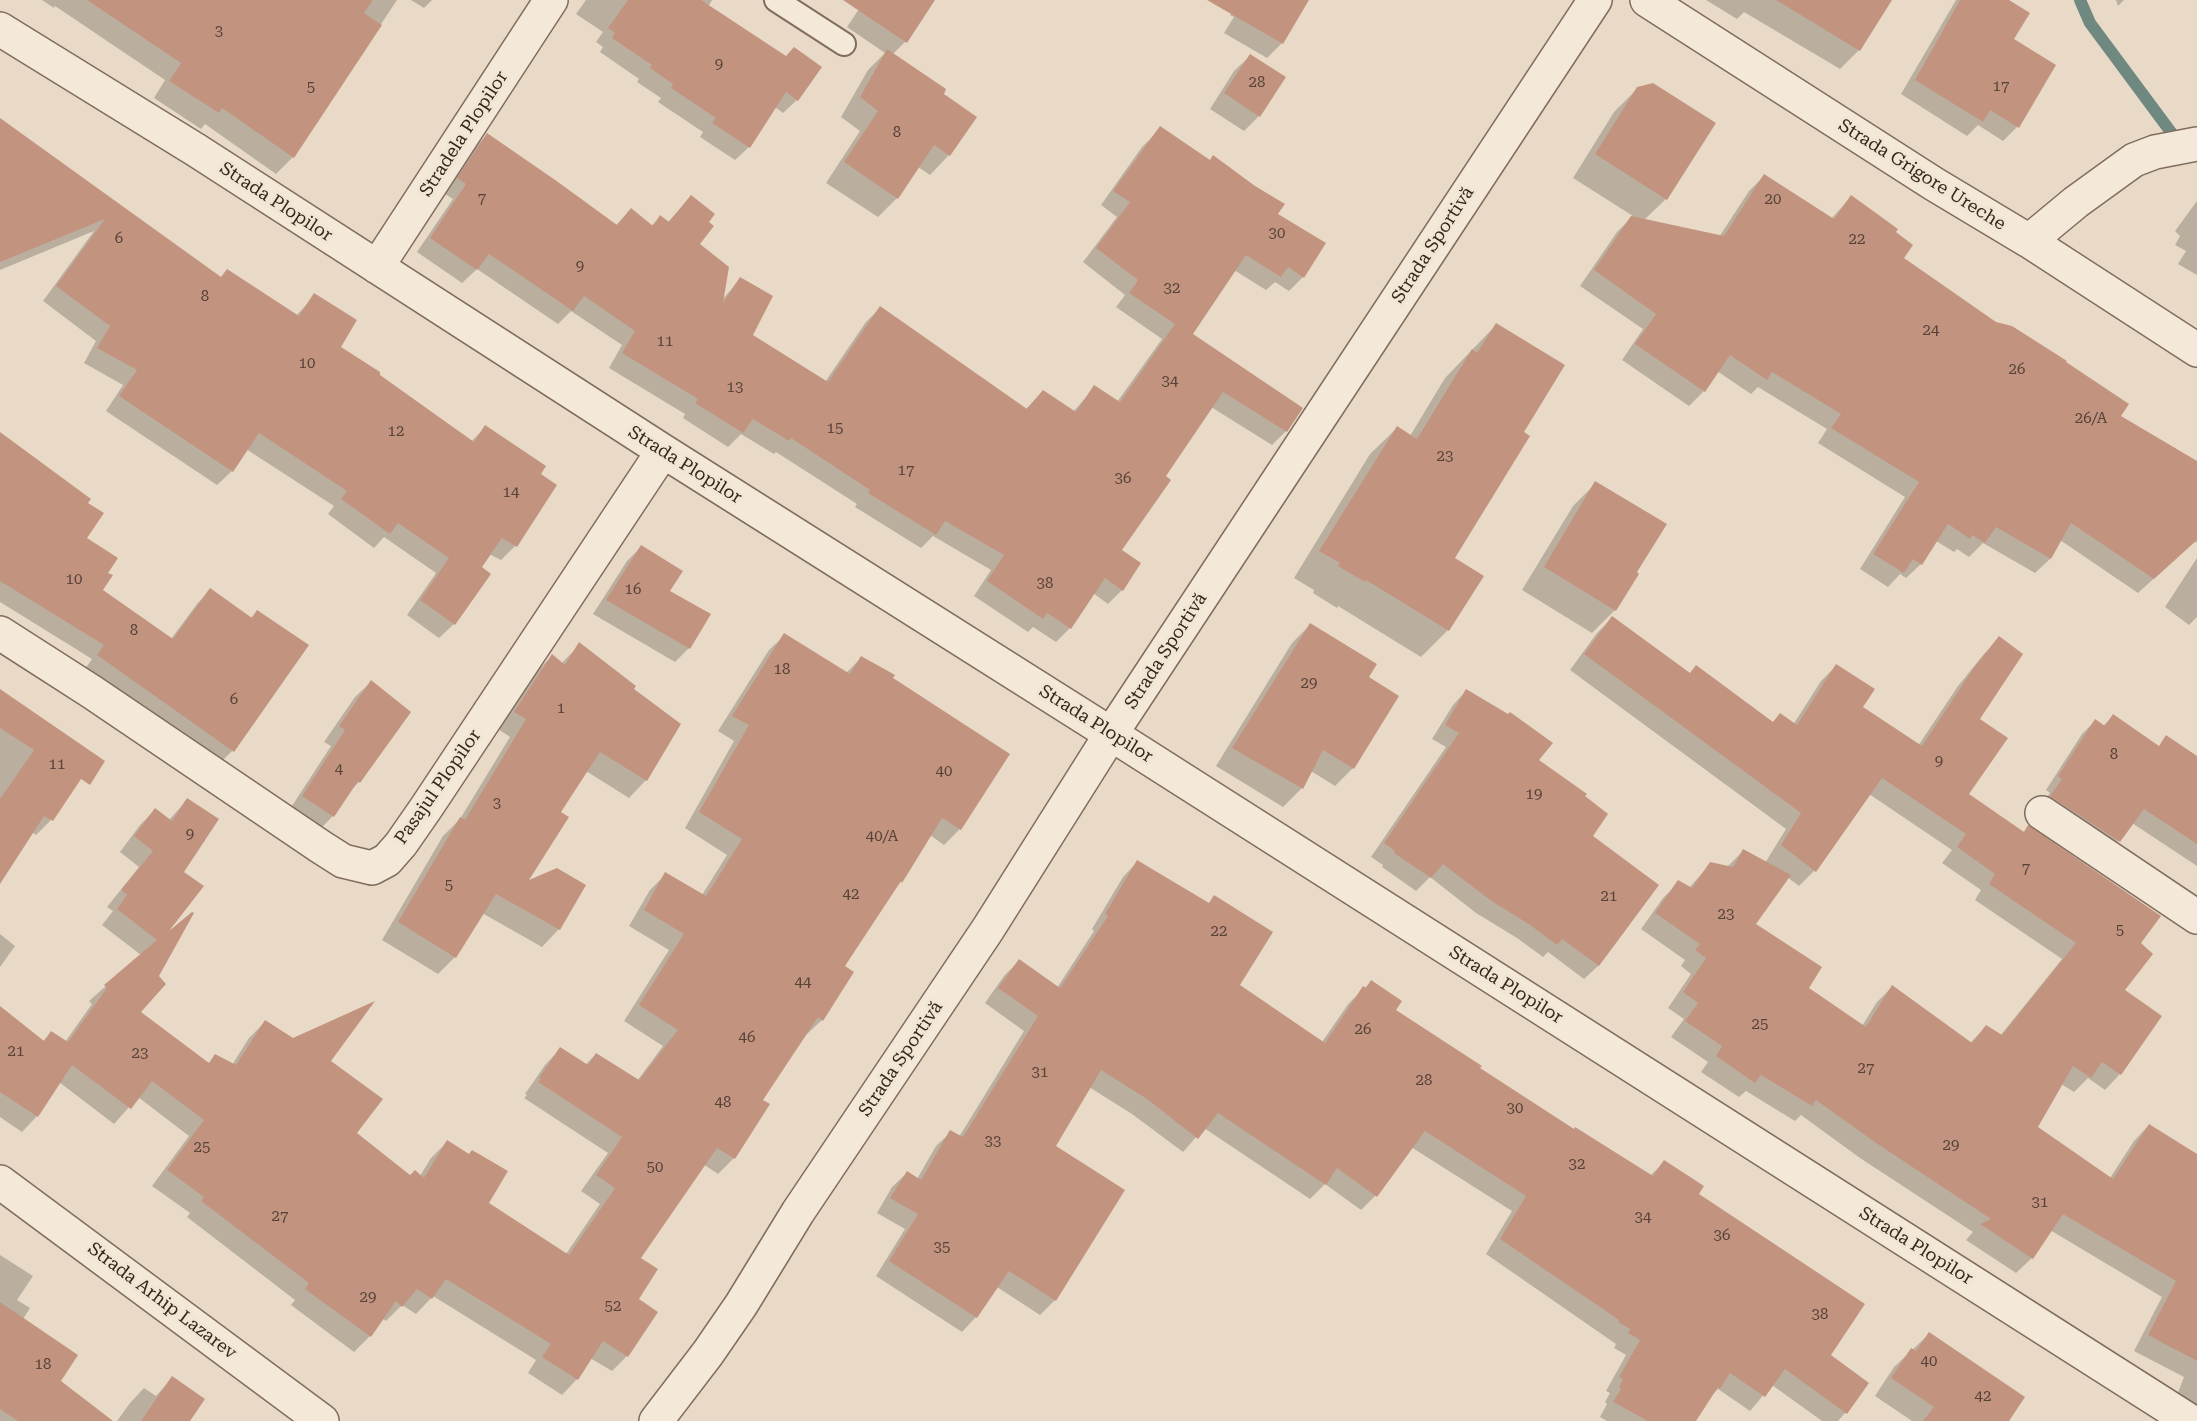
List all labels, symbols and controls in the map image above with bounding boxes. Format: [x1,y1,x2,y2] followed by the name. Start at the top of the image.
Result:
[215,23,223,41] house number: 3
[715,56,723,74] house number: 9
[415,67,513,201] street label: Stradela Plopilor
[1249,74,1265,92] house number: 28
[1993,78,2009,96] house number: 17
[307,79,315,97] house number: 5
[1834,115,2010,235] street label: Strada Grigore Ureche
[893,124,901,142] house number: 8
[216,158,336,246] street label: Strada Plopilor
[1387,183,1479,307] street label: Strada Sportivă
[478,190,486,208] house number: 7
[1765,191,1781,209] house number: 20
[1269,225,1285,243] house number: 30
[115,230,123,248] house number: 6
[1849,231,1865,249] house number: 22
[576,258,584,276] house number: 9
[1164,280,1180,298] house number: 32
[201,288,209,306] house number: 8
[1923,322,1939,340] house number: 24
[657,333,673,351] house number: 11
[299,355,315,373] house number: 10
[2009,361,2025,379] house number: 26
[1162,373,1178,391] house number: 34
[727,379,743,397] house number: 13
[2075,410,2107,428] house number: 26/A
[827,420,843,438] house number: 15
[624,421,746,509] street label: Strada Plopilor
[388,423,404,441] house number: 12
[1437,448,1453,466] house number: 23
[898,462,914,480] house number: 17
[1115,470,1131,488] house number: 36
[503,484,519,502] house number: 14
[66,571,82,589] house number: 10
[1037,575,1053,593] house number: 38
[625,581,641,599] house number: 16
[1120,589,1212,713] street label: Strada Sportivă
[130,622,138,640] house number: 8
[774,661,790,679] house number: 18
[1301,675,1317,693] house number: 29
[1035,680,1157,768] street label: Strada Plopilor
[230,691,238,709] house number: 6
[557,700,565,718] house number: 1
[390,725,486,849] street label: Pasajul Plopilor
[2110,746,2118,764] house number: 8
[1935,753,1943,771] house number: 9
[49,756,65,774] house number: 11
[335,761,343,779] house number: 4
[936,763,952,781] house number: 40
[1526,786,1542,804] house number: 19
[493,795,501,813] house number: 3
[186,826,194,844] house number: 9
[866,828,898,846] house number: 40/A
[2022,860,2030,878] house number: 7
[445,877,453,895] house number: 5
[843,886,859,904] house number: 42
[1601,888,1617,906] house number: 21
[1718,906,1734,924] house number: 23
[2116,922,2124,940] house number: 5
[1211,923,1227,941] house number: 22
[1445,941,1567,1029] street label: Strada Plopilor
[795,974,811,992] house number: 44
[854,997,948,1121] street label: Strada Sportivă
[1752,1016,1768,1034] house number: 25
[1355,1021,1371,1039] house number: 26
[739,1029,755,1047] house number: 46
[8,1043,24,1061] house number: 21
[132,1045,148,1063] house number: 23
[1858,1060,1874,1078] house number: 27
[1032,1064,1048,1082] house number: 31
[1416,1072,1432,1090] house number: 28
[715,1094,731,1112] house number: 48
[1507,1100,1523,1118] house number: 30
[985,1133,1001,1151] house number: 33
[1943,1137,1959,1155] house number: 29
[194,1139,210,1157] house number: 25
[1569,1156,1585,1174] house number: 32
[647,1159,663,1177] house number: 50
[2032,1194,2048,1212] house number: 31
[1855,1202,1977,1290] street label: Strada Plopilor
[272,1208,288,1226] house number: 27
[1635,1209,1651,1227] house number: 34
[1714,1227,1730,1245] house number: 36
[83,1238,241,1364] street label: Strada Arhip Lazarev
[934,1239,950,1257] house number: 35
[360,1289,376,1307] house number: 29
[605,1298,621,1316] house number: 52
[1812,1306,1828,1324] house number: 38
[1921,1353,1937,1371] house number: 40
[35,1356,51,1374] house number: 18
[1975,1388,1991,1406] house number: 42

